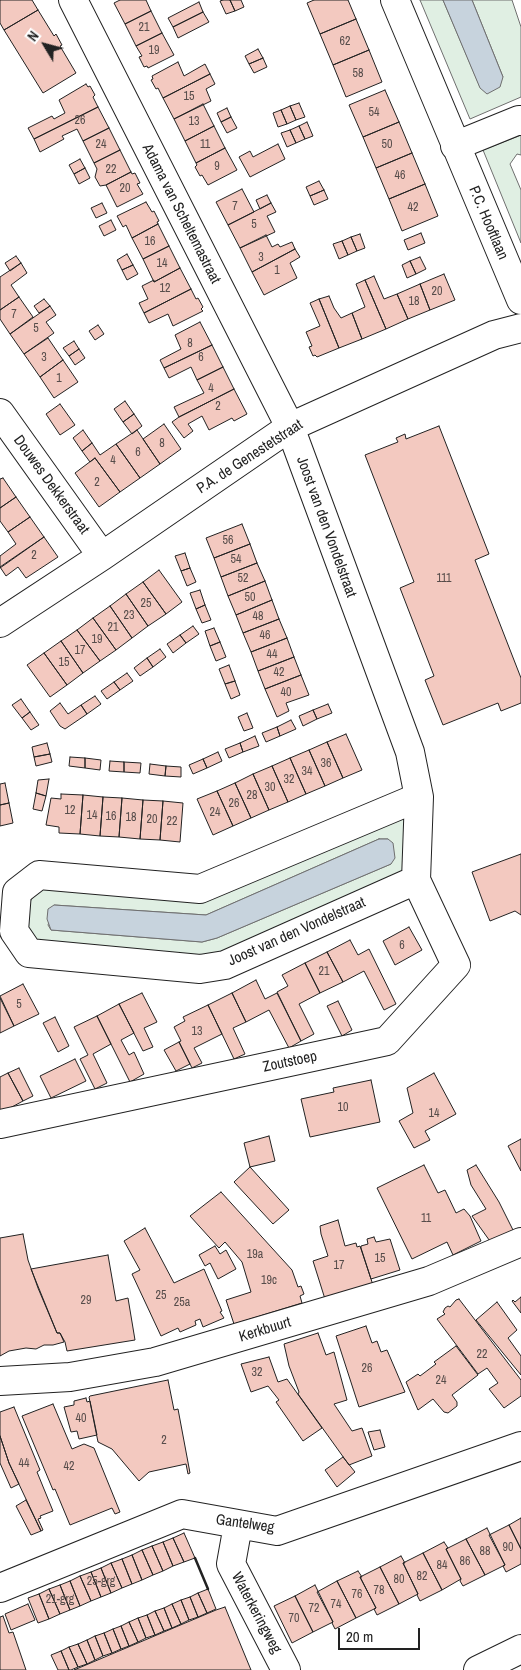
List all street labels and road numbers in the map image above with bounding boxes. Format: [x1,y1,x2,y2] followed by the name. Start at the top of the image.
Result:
[138,141,224,287] street label: Adama van Scheltemastraat
[464,183,512,263] street label: P.C. Hooftlaan
[194,416,306,498] street label: P.A. de Genestetstraat
[9,432,93,538] street label: Douwes Dekkerstraat
[292,454,360,600] street label: Joost van den Vondelstraat
[226,894,368,970] street label: Joost van den Vondelstraat
[261,1048,319,1076] street label: Zoutstoep
[237,1314,293,1346] street label: Kerkbuurt
[215,1511,275,1537] street label: Gantelweg
[227,1569,285,1657] street label: Waterkeringweg

